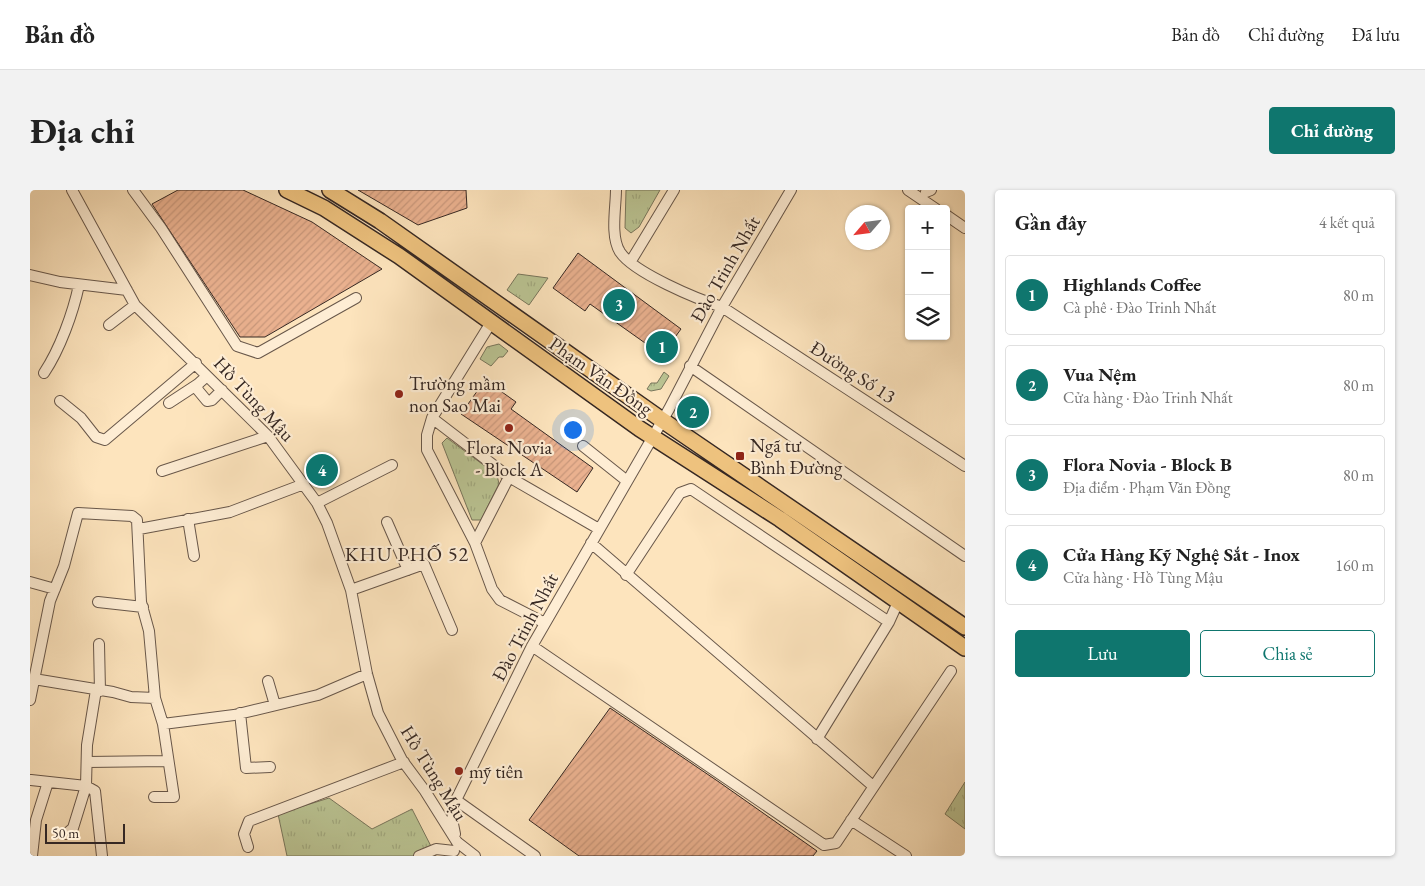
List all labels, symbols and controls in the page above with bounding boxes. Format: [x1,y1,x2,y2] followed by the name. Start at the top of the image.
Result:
[25,19,95,50] text: Bản đồ
[1171,23,1220,46] text: Bản đồ
[1248,23,1324,46] text: Chỉ đường
[1352,23,1400,46] text: Đã lưu
[1269,107,1395,154] button: Chỉ đường
[30,108,135,153] text: Địa chỉ
[845,205,890,250] north arrow
[905,205,950,340] map controls
[905,205,950,250] button: +
[1015,209,1087,236] text: Gần đây
[684,211,766,327] street label: Đào Trinh Nhất
[1319,212,1375,233] text: 4 kết quả
[905,250,950,295] button: −
[1063,272,1201,297] text: Highlands Coffee
[1028,285,1036,306] text: 1
[1343,285,1374,306] text: 80 m
[603,286,635,324] pin: 3
[905,295,950,340] button: layers
[1063,297,1216,318] text: Cà phê · Đào Trinh Nhất
[646,328,678,366] pin: 1
[544,331,658,421] street label: Phạm Văn Đồng
[806,335,900,409] street label: Đường Số 13
[208,351,300,447] street label: Hồ Tùng Mậu
[1063,362,1136,387] text: Vua Nệm
[409,371,506,418] place label: Trường mầm non Sao Mai
[1028,375,1036,396] text: 2
[1343,375,1374,396] text: 80 m
[1063,387,1233,408] text: Cửa hàng · Đào Trinh Nhất
[393,388,405,400] marker: Trường mầm non Sao Mai
[677,393,709,431] pin: 2
[560,417,586,443] your location
[503,422,515,434] marker: Flora Novia - Block A
[750,433,843,480] place label: Ngã tư Bình Đường
[466,435,552,482] place label: Flora Novia - Block A
[734,450,746,462] marker: Ngã tư Bình Đường
[306,451,338,489] pin: 4
[1063,452,1232,477] text: Flora Novia - Block B
[1028,465,1036,486] text: 3
[1343,465,1374,486] text: 80 m
[1063,477,1231,498] text: Địa điểm · Phạm Văn Đồng
[345,541,469,567] district label: KHU PHỐ 52
[1063,542,1300,567] text: Cửa Hàng Kỹ Nghệ Sắt - Inox
[1028,555,1036,576] text: 4
[1335,555,1374,576] text: 160 m
[1063,567,1223,588] text: Cửa hàng · Hồ Tùng Mậu
[486,569,564,685] street label: Đào Trinh Nhất
[1015,630,1190,677] button: Lưu
[1200,630,1375,677] button: Chia sẻ
[395,721,473,825] street label: Hồ Tùng Mậu
[469,759,523,784] place label: mỹ tiên
[453,765,465,777] marker: mỹ tiên
[45,821,125,844] scale bar
[52,824,79,842] text: 50 m

